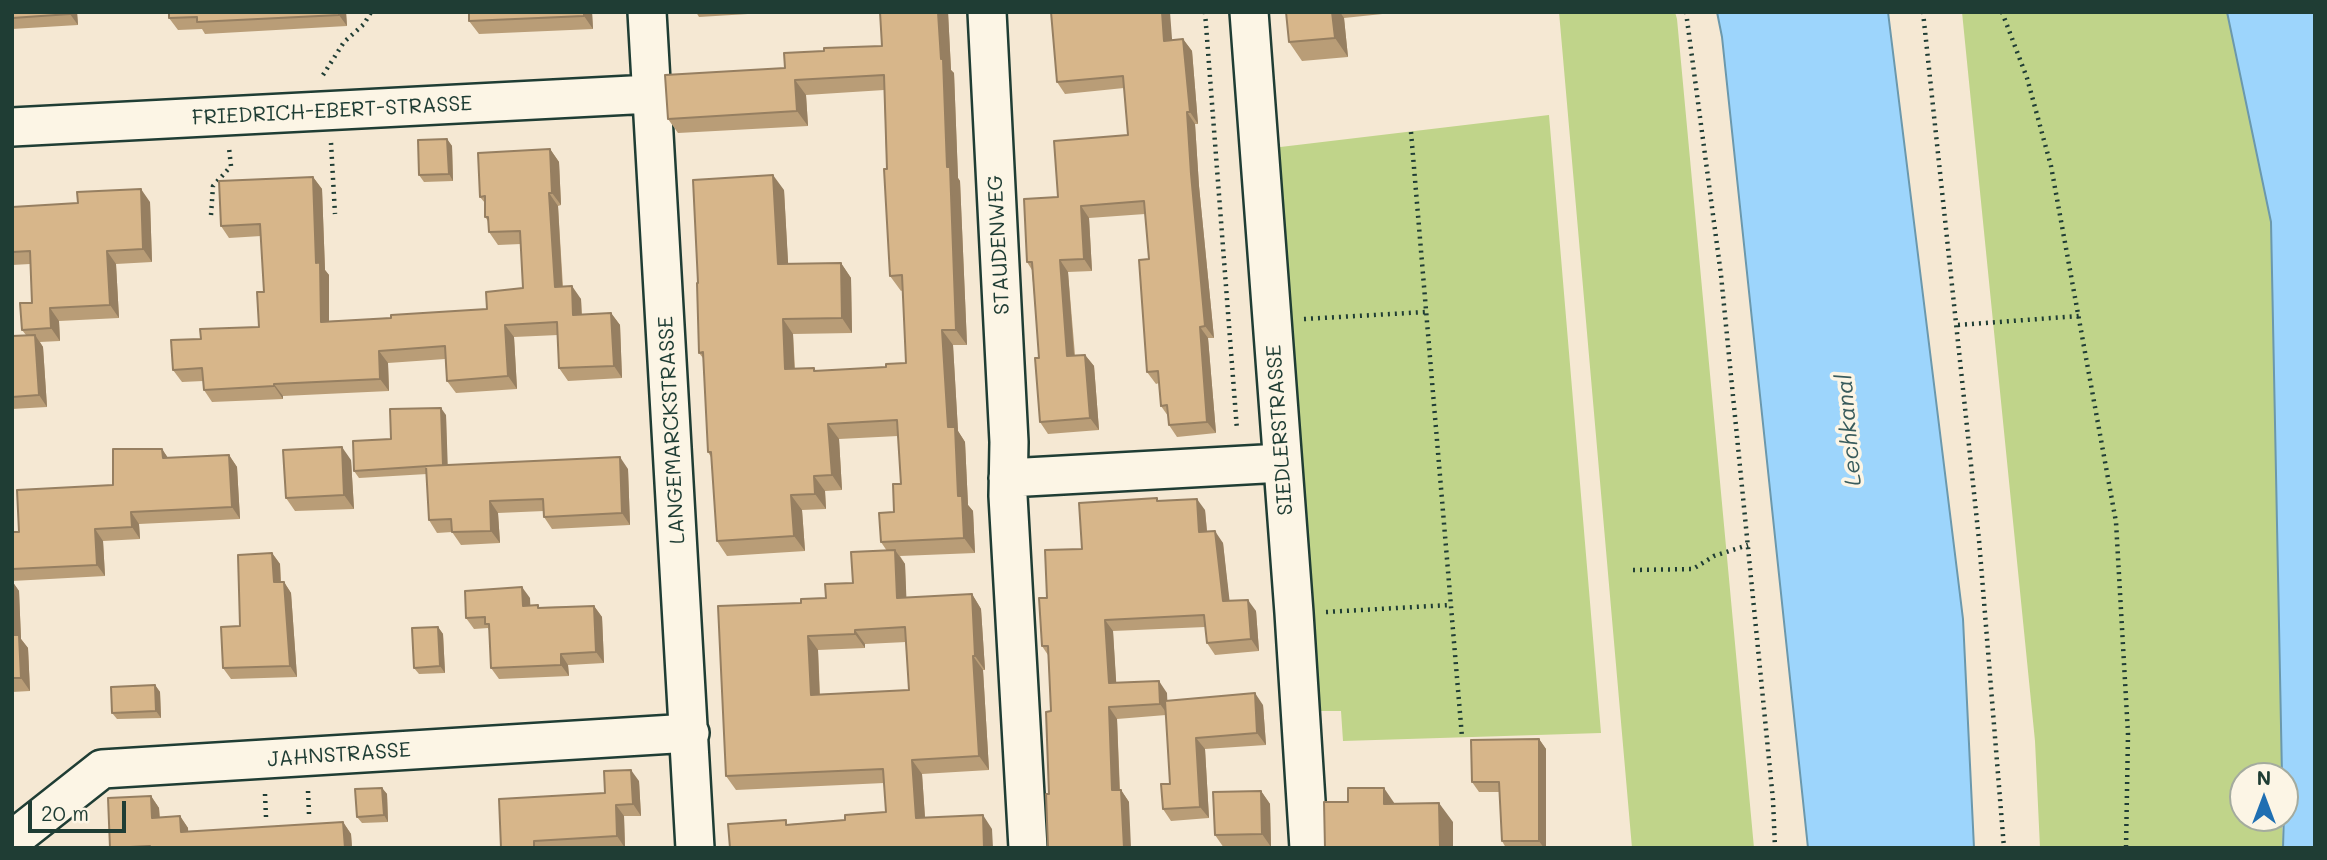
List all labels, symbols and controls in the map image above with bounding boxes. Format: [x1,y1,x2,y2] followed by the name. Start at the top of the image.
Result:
[191,91,473,131] street label: FRIEDRICH-EBERT-STRASSE
[983,174,1015,316] street label: STAUDENWEG
[653,315,691,545] street label: LANGEMARCKSTRASSE
[1261,344,1299,516] street label: SIEDLERSTRASSE
[1830,373,1868,487] water label: Lechkanal
[266,737,412,773] street label: JAHNSTRASSE
[2229,762,2299,832] north arrow
[2257,765,2271,790] text: N
[32,786,130,830] scale bar
[41,799,89,826] text: 20 m

